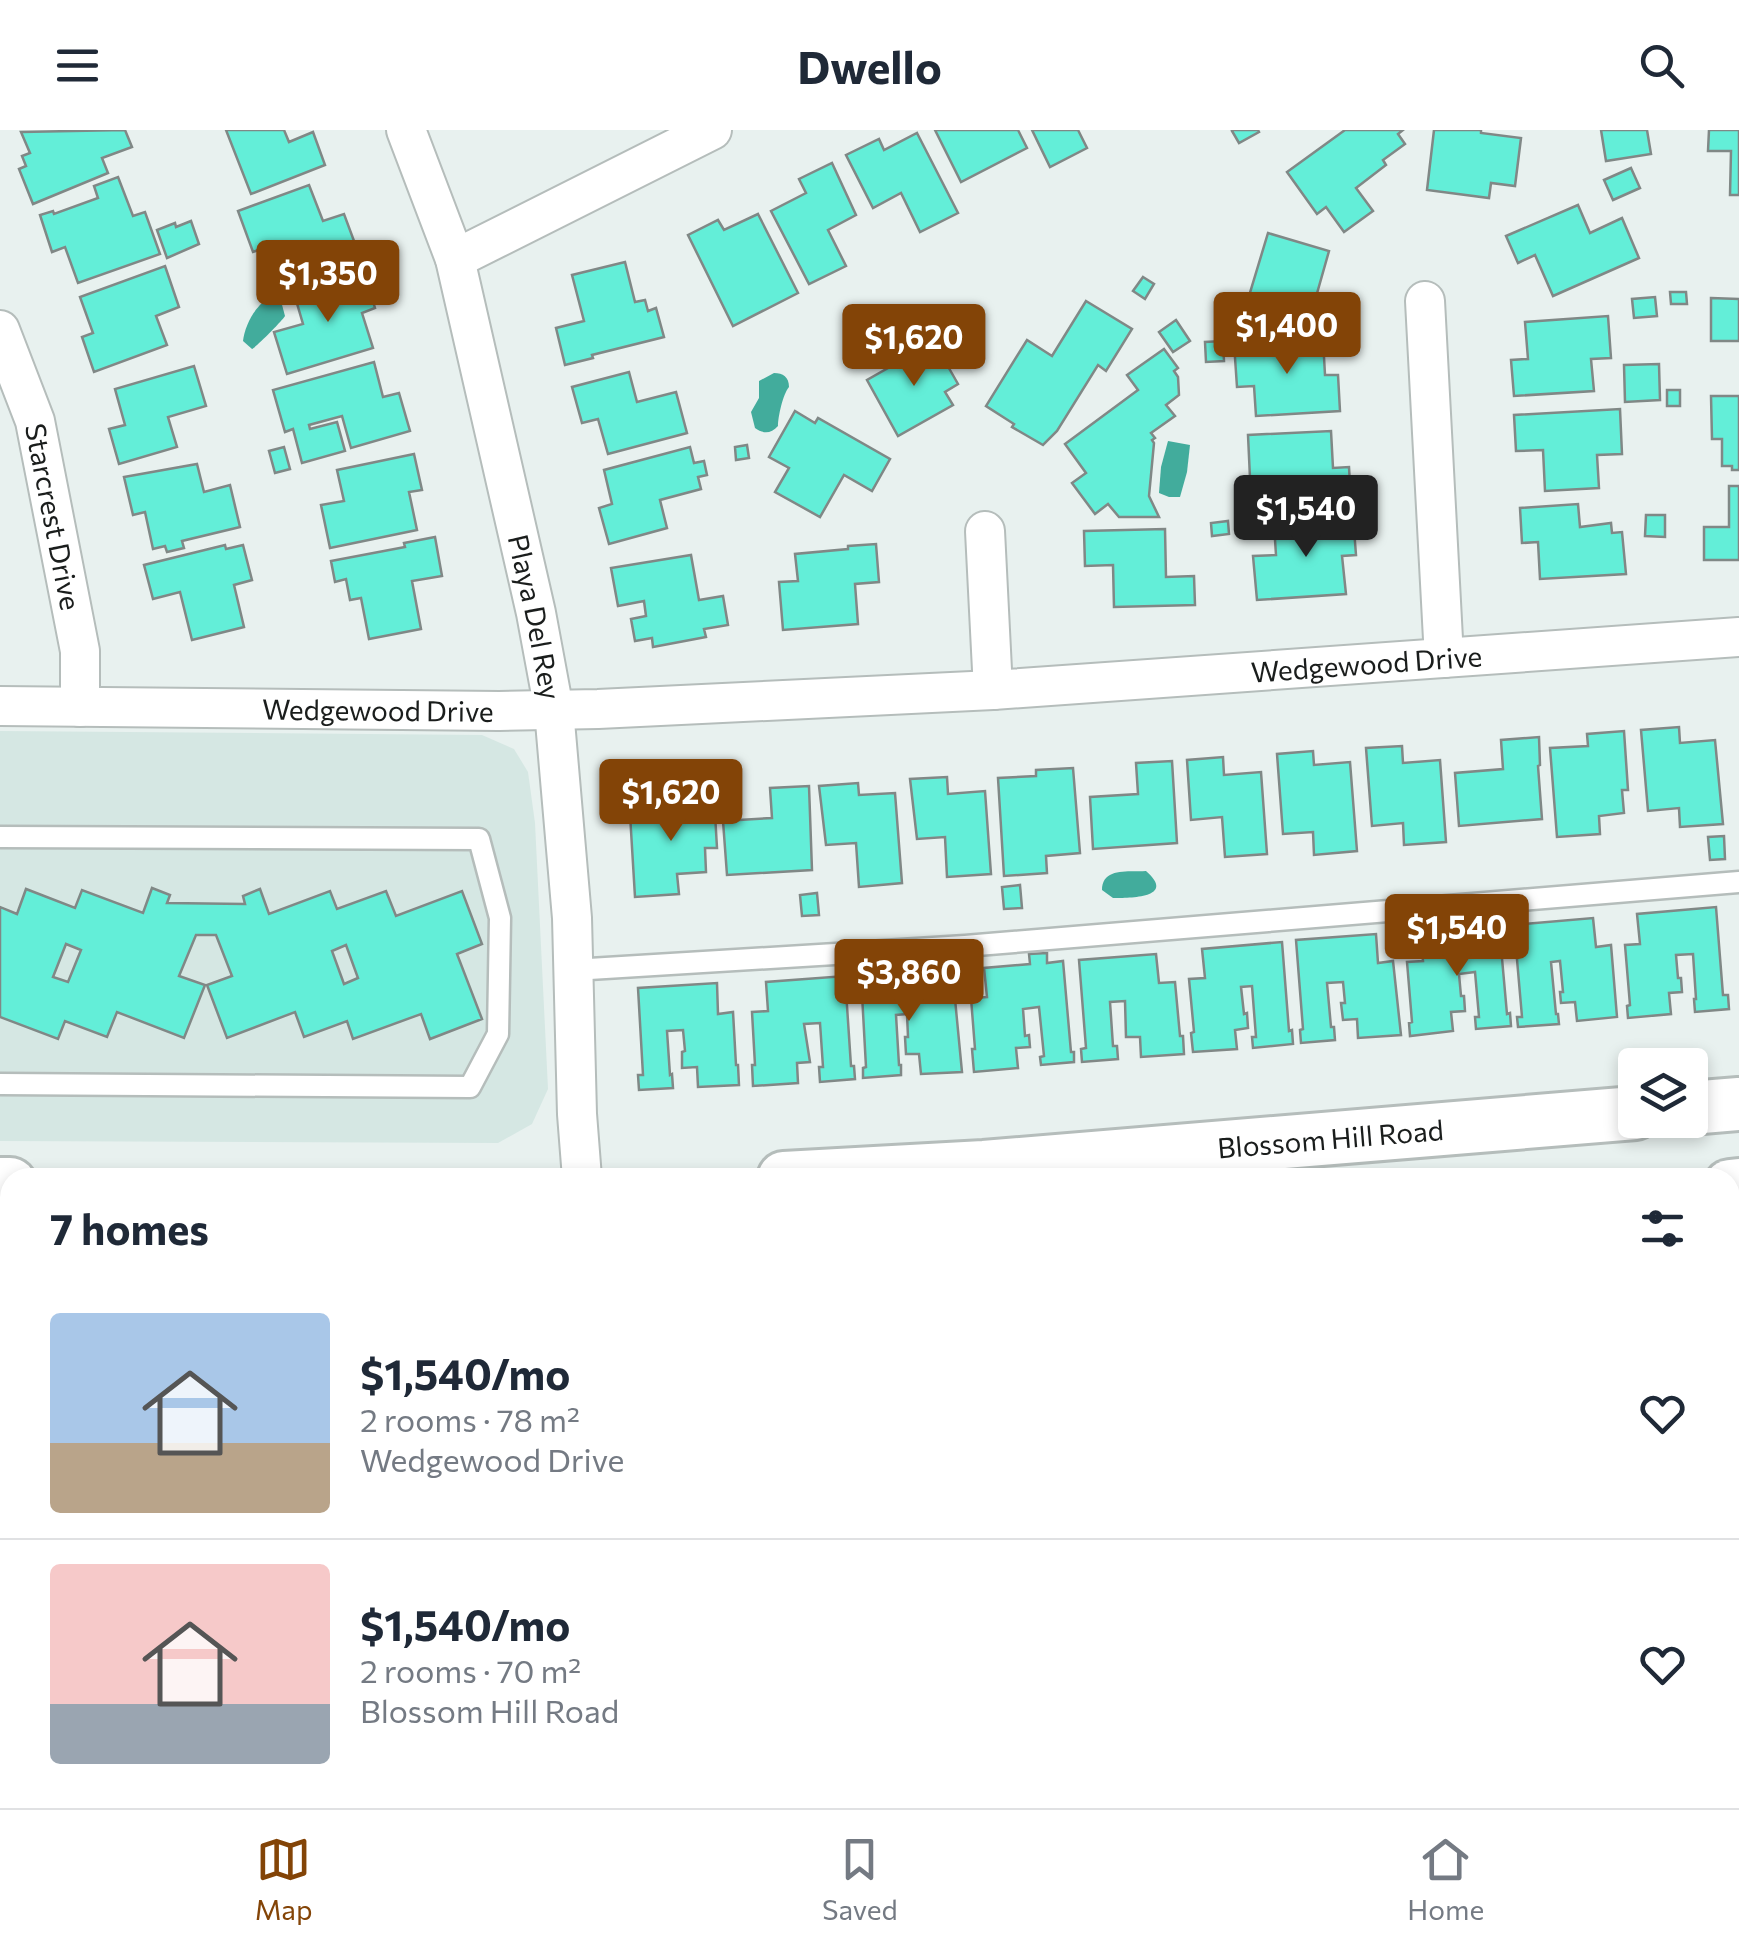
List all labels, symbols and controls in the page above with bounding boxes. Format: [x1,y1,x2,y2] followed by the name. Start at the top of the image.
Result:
[50,38,105,93] icon: menu
[797,38,942,93] text: Dwello
[1634,38,1689,93] icon: search
[247,240,409,325] pin: $1,350
[278,252,378,292] text: $1,350
[1206,292,1368,377] pin: $1,400
[833,304,995,389] pin: $1,620
[1236,304,1338,344] text: $1,400
[864,316,964,356] text: $1,620
[19,420,89,613] street label: Starcrest Drive
[1225,475,1387,560] pin: $1,540
[1256,487,1356,527] text: $1,540
[502,531,569,702] street label: Playa Del Rey
[1250,638,1483,689] street label: Wedgewood Drive
[262,692,494,728] street label: Wedgewood Drive
[590,759,752,844] pin: $1,620
[621,771,721,811] text: $1,620
[1376,894,1538,979] pin: $1,540
[1407,906,1507,946] text: $1,540
[828,939,990,1024] pin: $3,860
[857,951,961,991] text: $3,860
[1618,1048,1708,1138] map controls
[1618,1048,1708,1138] button: layers
[1216,1112,1445,1165] street label: Blossom Hill Road
[1635,1201,1690,1256] icon: filters
[50,1202,209,1254] text: 7 homes
[360,1347,570,1399] text: $1,540/mo
[130,1353,250,1473] icon: home
[1635,1386,1690,1441] icon: heart
[360,1399,580,1439] text: 2 rooms · 78 m²
[360,1439,624,1479] text: Wedgewood Drive
[360,1598,570,1650] text: $1,540/mo
[130,1604,250,1724] icon: home
[1635,1637,1690,1692] icon: heart
[360,1650,581,1690] text: 2 rooms · 70 m²
[360,1690,619,1730] text: Blossom Hill Road
[255,1832,313,1926] tab: Map
[822,1832,898,1926] tab: Saved
[1407,1832,1484,1926] tab: Home

